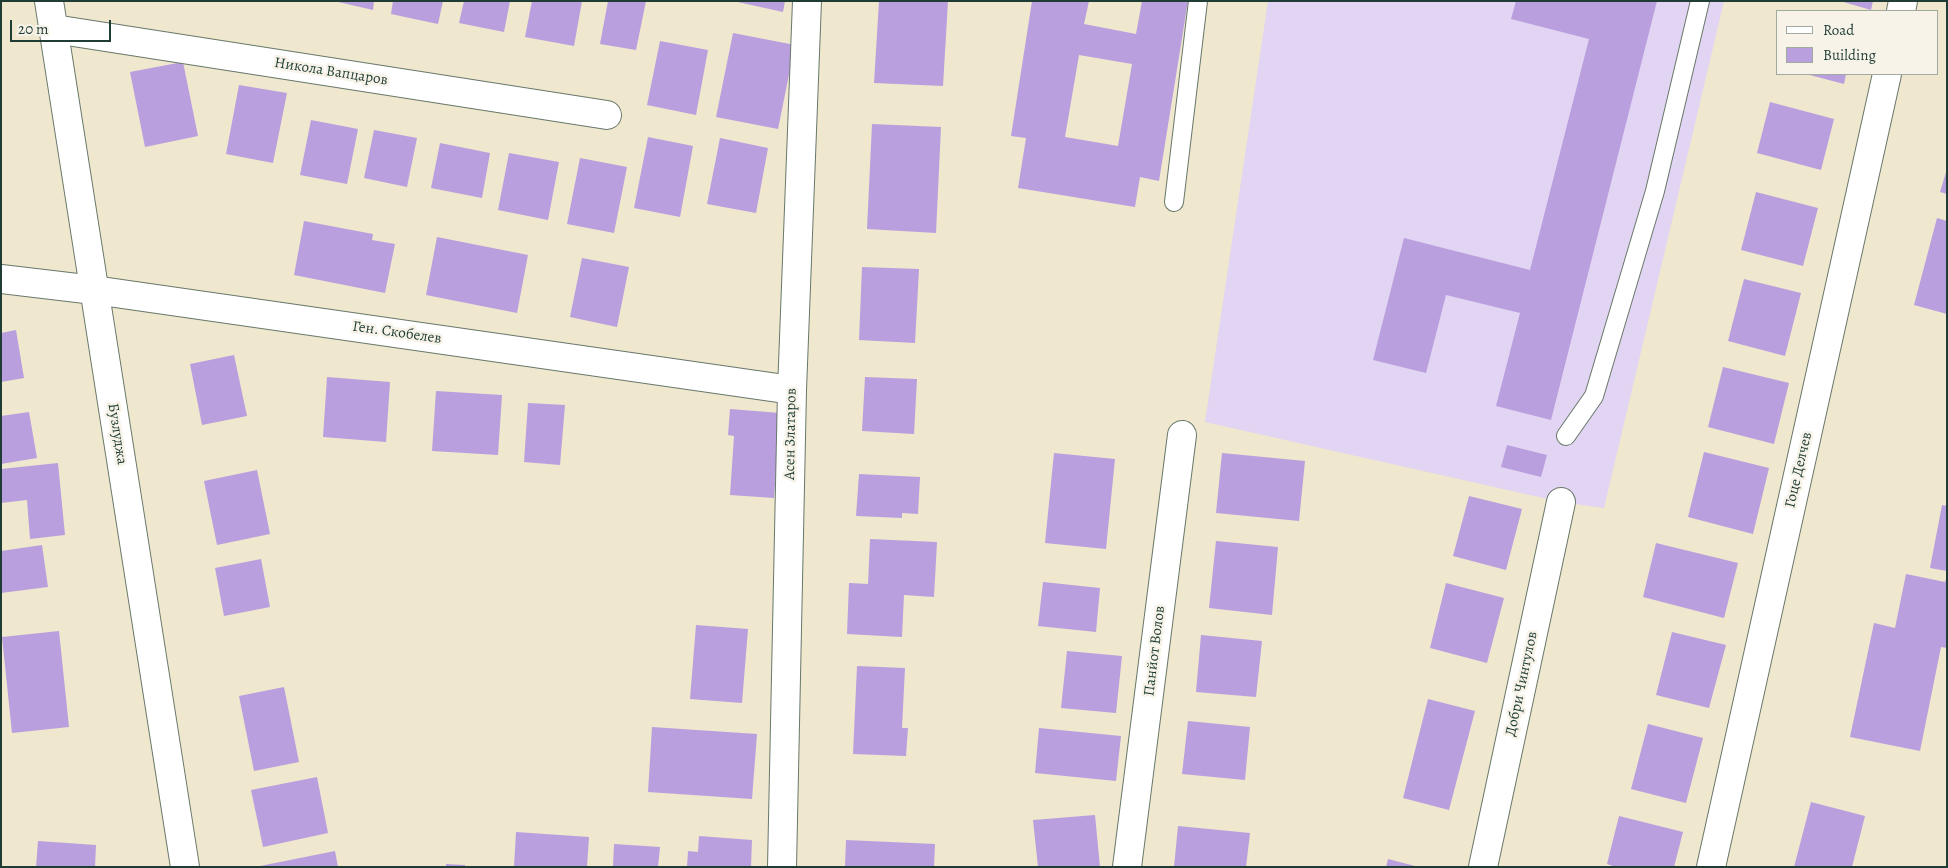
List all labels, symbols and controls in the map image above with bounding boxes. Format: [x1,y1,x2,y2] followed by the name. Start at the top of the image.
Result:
[12,10,114,42] scale bar
[1776,10,1938,75] legend
[18,19,49,39] text: 20 m
[1823,20,1854,40] text: Road
[1823,45,1876,65] text: Building
[273,54,389,90] street label: Никола Вапцаров
[351,318,443,348] street label: Ген. Скобелев
[781,388,801,480] street label: Асен Златаров
[103,402,131,466] street label: Бузлуджа
[1782,430,1816,510] street label: Гоце Делчев
[1141,605,1169,697] street label: Панйот Волов
[1502,630,1542,738] street label: Добри Чинтулов

